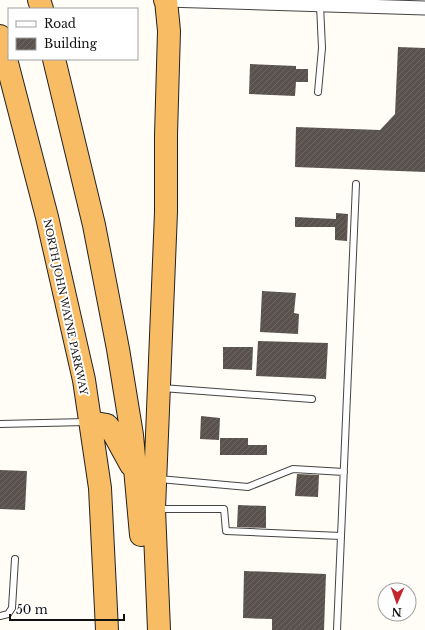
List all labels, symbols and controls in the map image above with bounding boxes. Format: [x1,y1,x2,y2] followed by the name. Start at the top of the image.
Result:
[8,8,138,60] legend
[44,16,76,31] text: Road
[44,36,98,51] text: Building
[40,218,91,397] street label: NORTH JOHN WAYNE PARKWAY
[377,582,417,622] north arrow
[10,596,124,622] scale bar
[16,602,48,617] text: 50 m
[391,605,402,619] text: N

